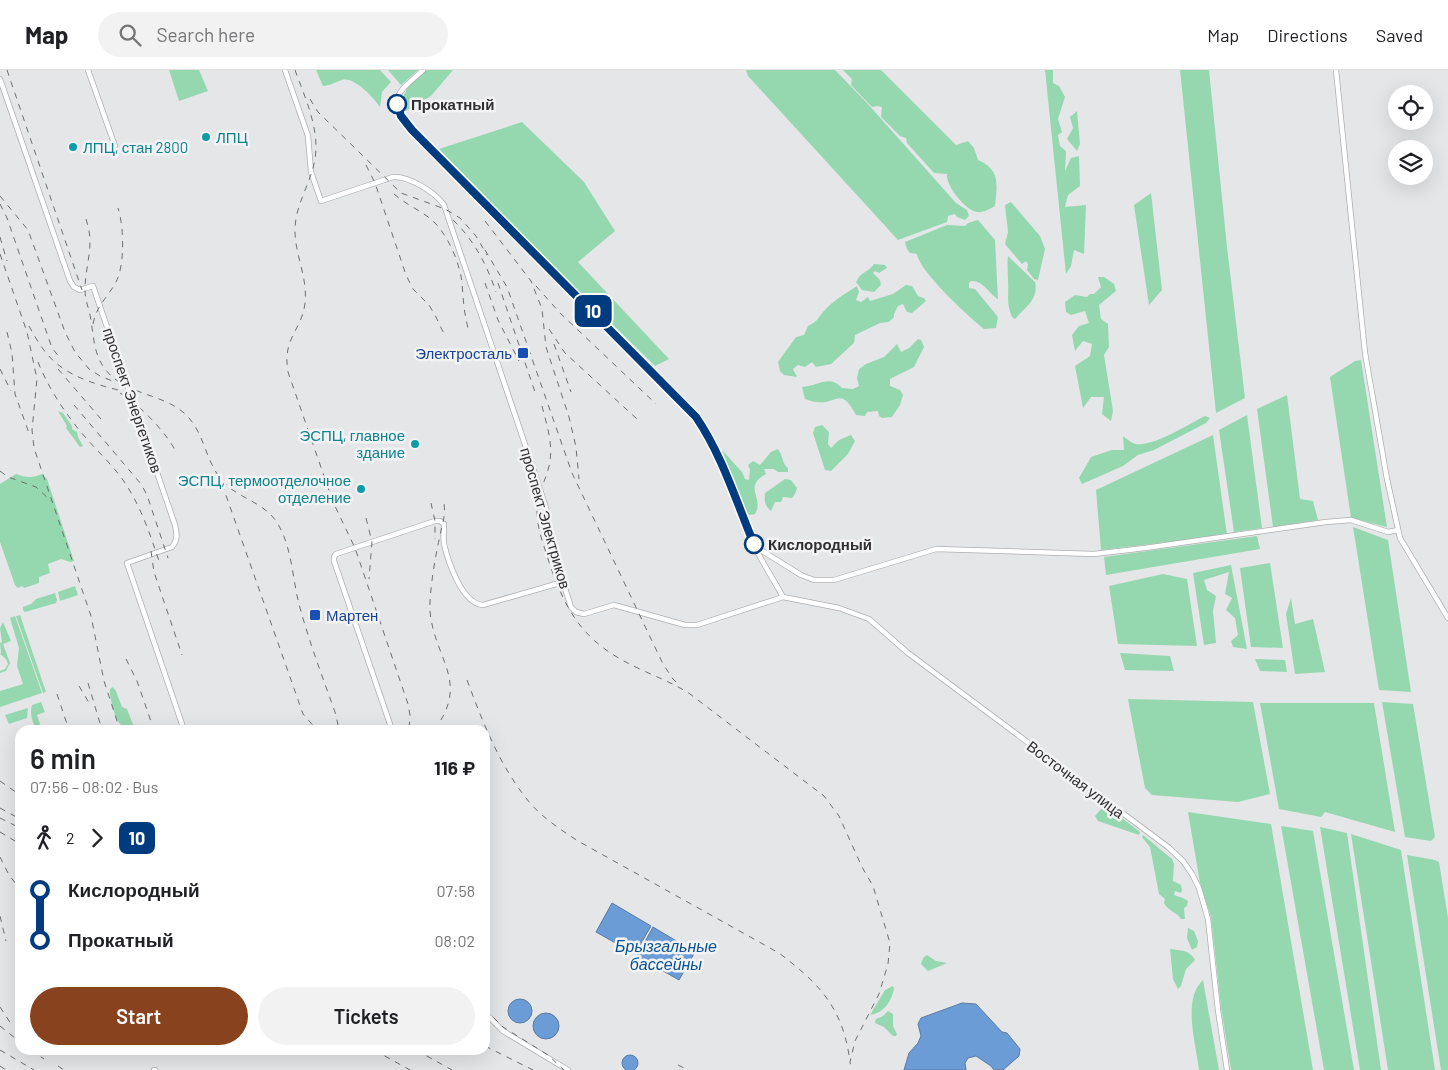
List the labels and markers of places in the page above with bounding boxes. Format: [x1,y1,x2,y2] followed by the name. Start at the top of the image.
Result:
[387,94,407,114] marker: Прокатный
[411,95,494,113] place label: Прокатный
[216,128,248,146] place label: ЛПЦ
[200,131,212,143] marker: ЛПЦ
[83,138,188,156] place label: ЛПЦ, стан 2800
[67,141,79,153] marker: ЛПЦ, стан 2800
[415,344,512,362] place label: Электросталь
[516,346,530,360] marker: Электросталь
[299,426,405,461] place label: ЭСПЦ, главное здание
[409,438,421,450] marker: ЭСПЦ, главное здание
[178,471,351,506] place label: ЭСПЦ, термоотделочное отделение
[355,483,367,495] marker: ЭСПЦ, термоотделочное отделение
[744,534,764,554] marker: Кислородный
[768,535,872,553] place label: Кислородный
[326,606,378,624] place label: Мартен
[308,608,322,622] marker: Мартен

